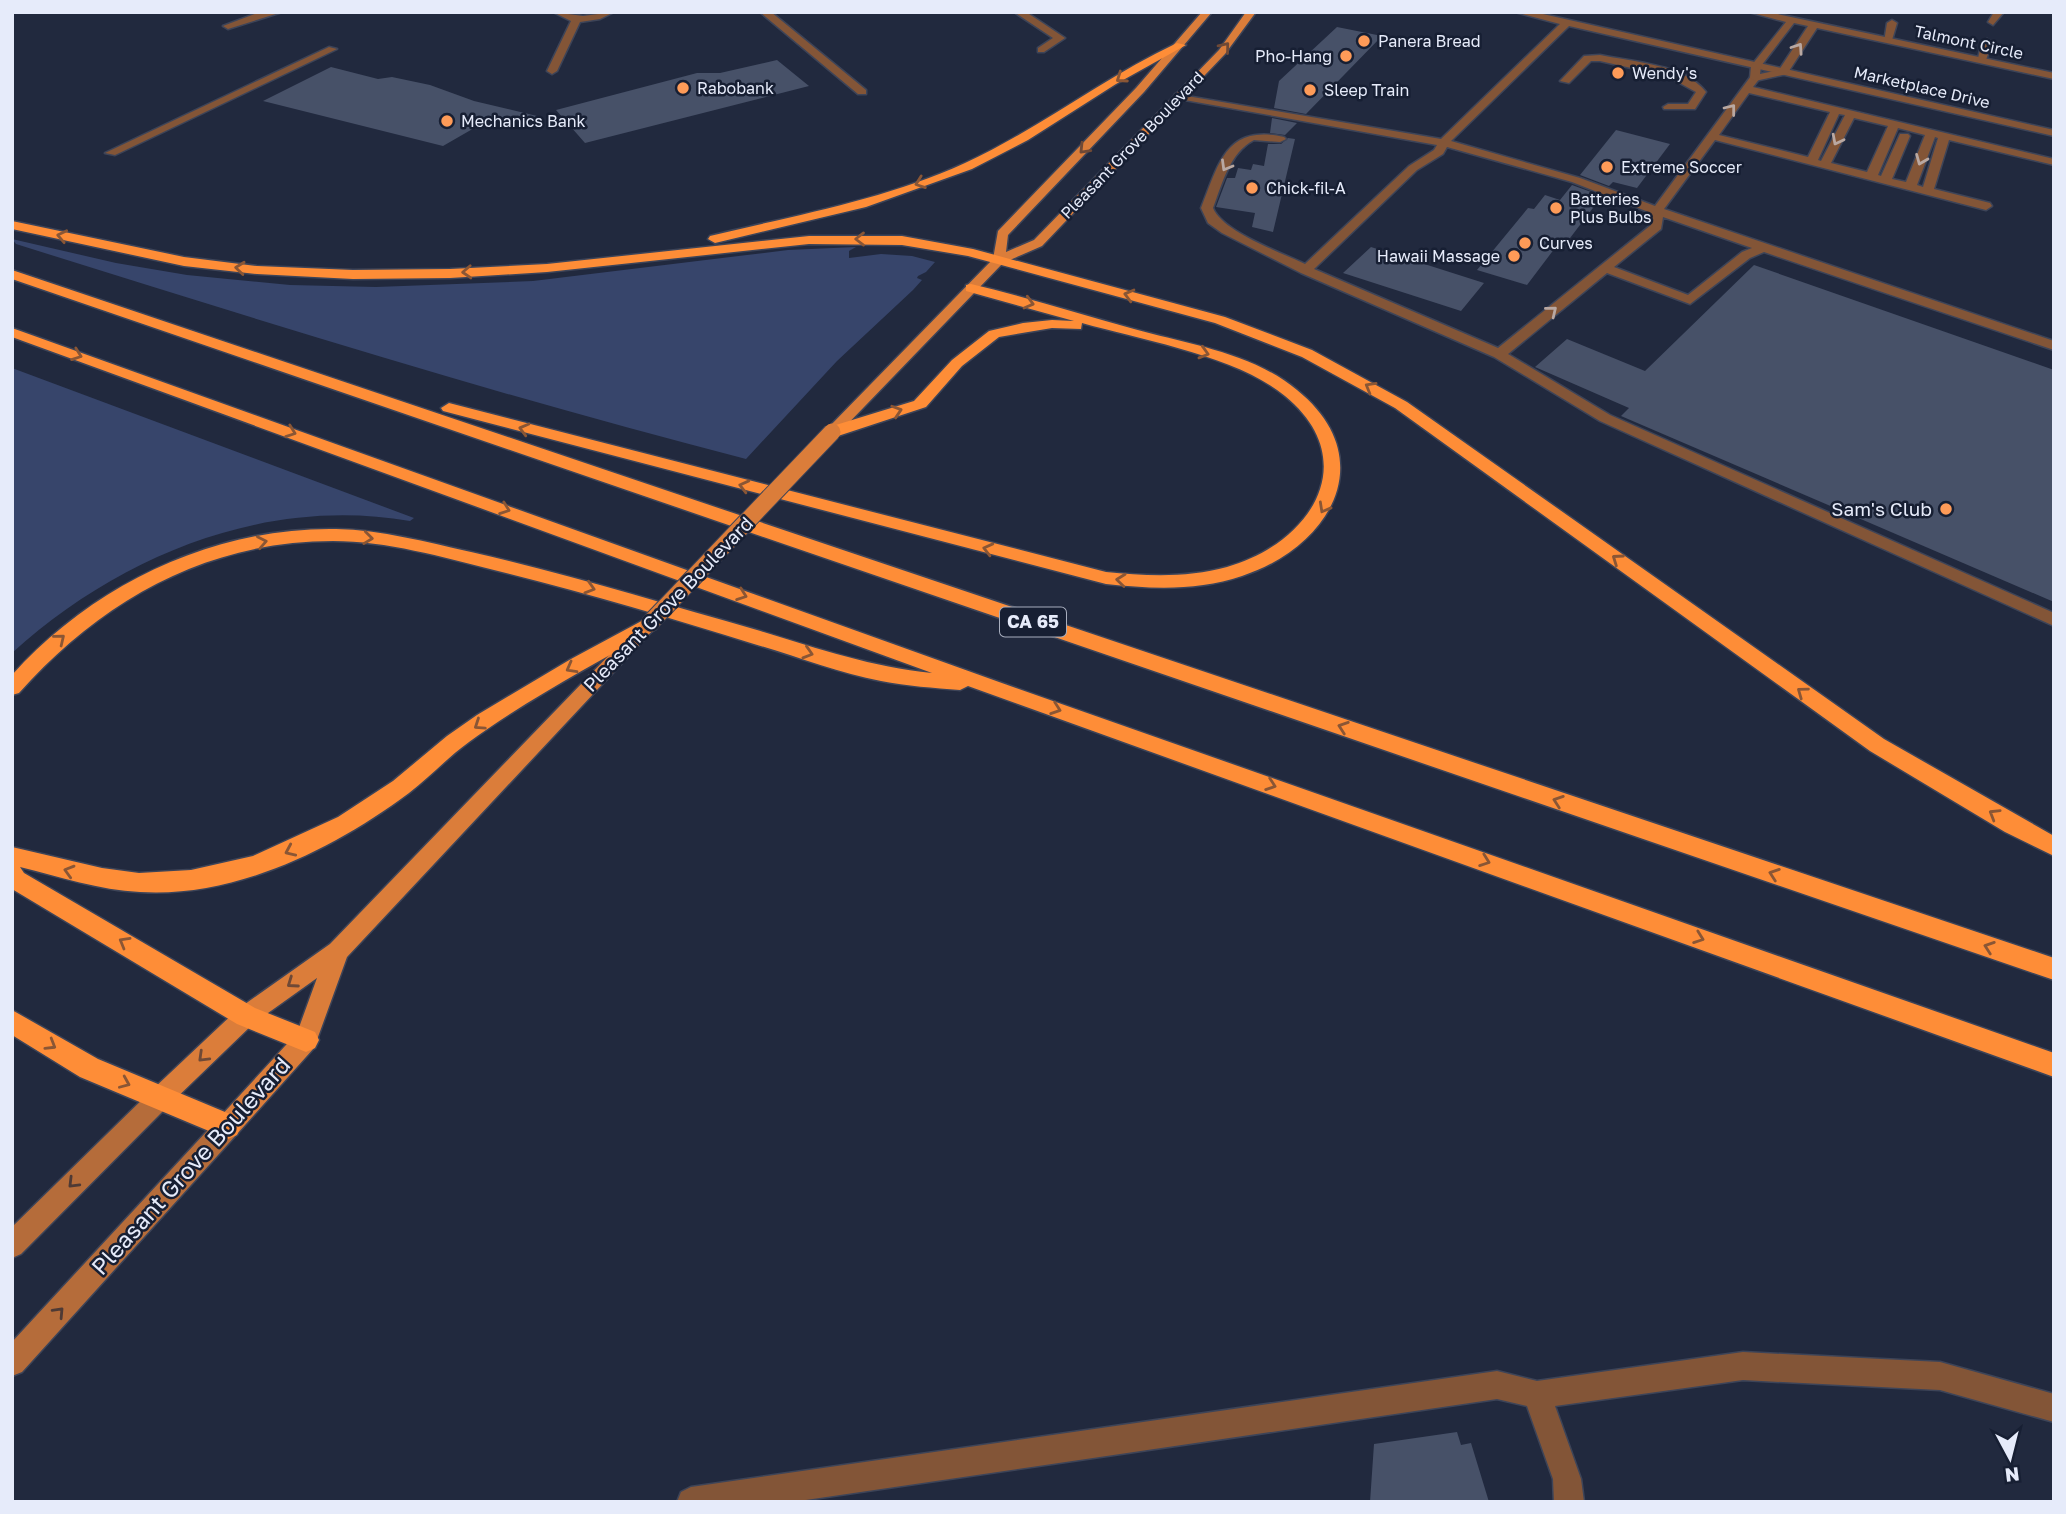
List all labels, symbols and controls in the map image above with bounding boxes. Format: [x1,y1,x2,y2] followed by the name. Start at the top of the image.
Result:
[1913,21,2025,63] street label: Talmont Circle
[1378,31,1481,51] place label: Panera Bread
[1356,33,1372,49] marker: Panera Bread
[1217,42,1230,55] one-way arrow
[1790,43,1803,56] one-way arrow
[1255,46,1332,66] place label: Pho-Hang
[1338,48,1354,64] marker: Pho-Hang
[1852,62,1992,112] street label: Marketplace Drive
[1632,63,1697,83] place label: Wendy's
[1610,65,1626,81] marker: Wendy's
[1056,67,1208,223] street label: Pleasant Grove Boulevard
[1116,70,1129,82] one-way arrow
[697,78,774,98] place label: Rabobank
[675,80,691,96] marker: Rabobank
[1324,80,1409,100] place label: Sleep Train
[1302,82,1318,98] marker: Sleep Train
[1723,104,1736,116] one-way arrow
[461,111,586,131] place label: Mechanics Bank
[439,113,455,129] marker: Mechanics Bank
[1832,133,1846,145] one-way arrow
[1079,141,1092,154] one-way arrow
[1915,154,1929,166] one-way arrow
[1621,157,1742,177] place label: Extreme Soccer
[1221,158,1234,171] one-way arrow
[1599,159,1615,175] marker: Extreme Soccer
[915,175,927,189] one-way arrow
[1266,178,1346,198] place label: Chick-fil-A
[1244,180,1260,196] marker: Chick-fil-A
[1570,189,1652,227] place label: Batteries Plus Bulbs
[1548,200,1564,216] marker: Batteries Plus Bulbs
[56,230,68,245] one-way arrow
[854,231,864,247] one-way arrow
[1539,233,1593,253] place label: Curves
[1517,235,1533,251] marker: Curves
[1377,246,1500,266] place label: Hawaii Massage
[1506,248,1522,264] marker: Hawaii Massage
[234,261,245,276] one-way arrow
[462,264,473,279] one-way arrow
[1123,289,1135,303] one-way arrow
[1023,295,1035,310] one-way arrow
[1543,307,1556,319] one-way arrow
[1197,345,1209,360] one-way arrow
[70,347,82,361] one-way arrow
[1365,382,1378,395] one-way arrow
[891,405,903,420] one-way arrow
[518,422,530,437] one-way arrow
[284,424,296,438] one-way arrow
[738,480,750,494] one-way arrow
[1831,497,1932,520] place label: Sam's Club
[1319,500,1332,513] one-way arrow
[498,501,510,515] one-way arrow
[1938,501,1954,517] marker: Sam's Club
[578,511,757,696] street label: Pleasant Grove Boulevard
[362,530,374,545] one-way arrow
[256,535,268,550] one-way arrow
[982,543,994,557] one-way arrow
[1612,555,1625,567] one-way arrow
[1115,573,1126,588] one-way arrow
[583,579,595,594] one-way arrow
[735,587,747,601] one-way arrow
[1000,608,1066,636] road number: CA 65
[51,635,64,647] one-way arrow
[802,644,814,659] one-way arrow
[566,660,578,673] one-way arrow
[1797,688,1810,700] one-way arrow
[1049,701,1062,715] one-way arrow
[474,717,487,729] one-way arrow
[1337,721,1350,735] one-way arrow
[1264,777,1276,791] one-way arrow
[1553,794,1565,809] one-way arrow
[1988,810,2001,823] one-way arrow
[285,842,297,856] one-way arrow
[1478,853,1490,867] one-way arrow
[63,865,75,879] one-way arrow
[1768,868,1780,882] one-way arrow
[1692,930,1705,944] one-way arrow
[119,937,132,950] one-way arrow
[1984,941,1996,955] one-way arrow
[287,975,300,987] one-way arrow
[43,1036,56,1049] one-way arrow
[198,1048,211,1061] one-way arrow
[85,1051,296,1280] street label: Pleasant Grove Boulevard
[117,1075,130,1089] one-way arrow
[69,1175,82,1188] one-way arrow
[50,1307,63,1320] one-way arrow
[1975,1423,2045,1493] north arrow
[2004,1463,2021,1488] text: N

